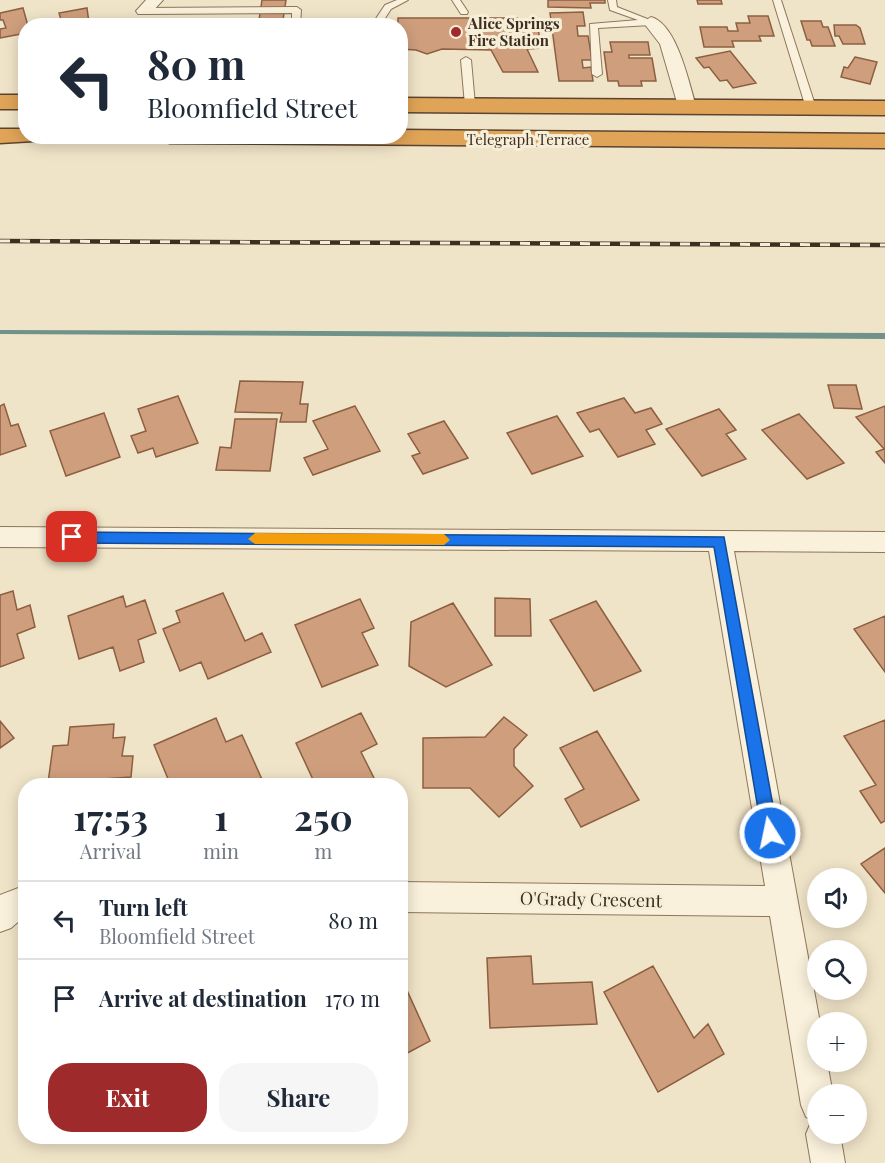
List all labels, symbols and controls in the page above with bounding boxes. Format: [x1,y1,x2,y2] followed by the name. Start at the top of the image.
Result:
[467,13,560,50] place label: Alice Springs Fire Station
[449,25,463,39] marker: Alice Springs Fire Station
[147,35,245,91] text: 80 m
[48,42,126,120] icon: left
[147,89,357,125] text: Bloomfield Street
[467,129,589,149] street label: Telegraph Terrace
[46,511,97,562] pin
[55,520,88,553] icon: arrive
[73,792,148,840] text: 17:53
[214,792,228,840] text: 1
[294,792,353,840] text: 250
[738,801,802,865] position arrow
[80,837,141,864] text: Arrival
[203,837,239,864] text: min
[315,837,332,864] text: m
[807,868,867,1144] map controls
[807,868,867,928] button: sound
[520,886,663,912] street label: O'Grady Crescent
[99,892,188,922] text: Turn left
[48,904,81,937] icon: left
[328,905,378,935] text: 80 m
[99,922,255,949] text: Bloomfield Street
[807,940,867,1000] button: search
[48,982,81,1015] icon: arrive
[99,983,307,1013] text: Arrive at destination
[325,983,380,1013] text: 170 m
[807,1012,867,1072] button: +
[48,1063,207,1132] button: Exit
[219,1063,378,1132] button: Share
[807,1084,867,1144] button: −

